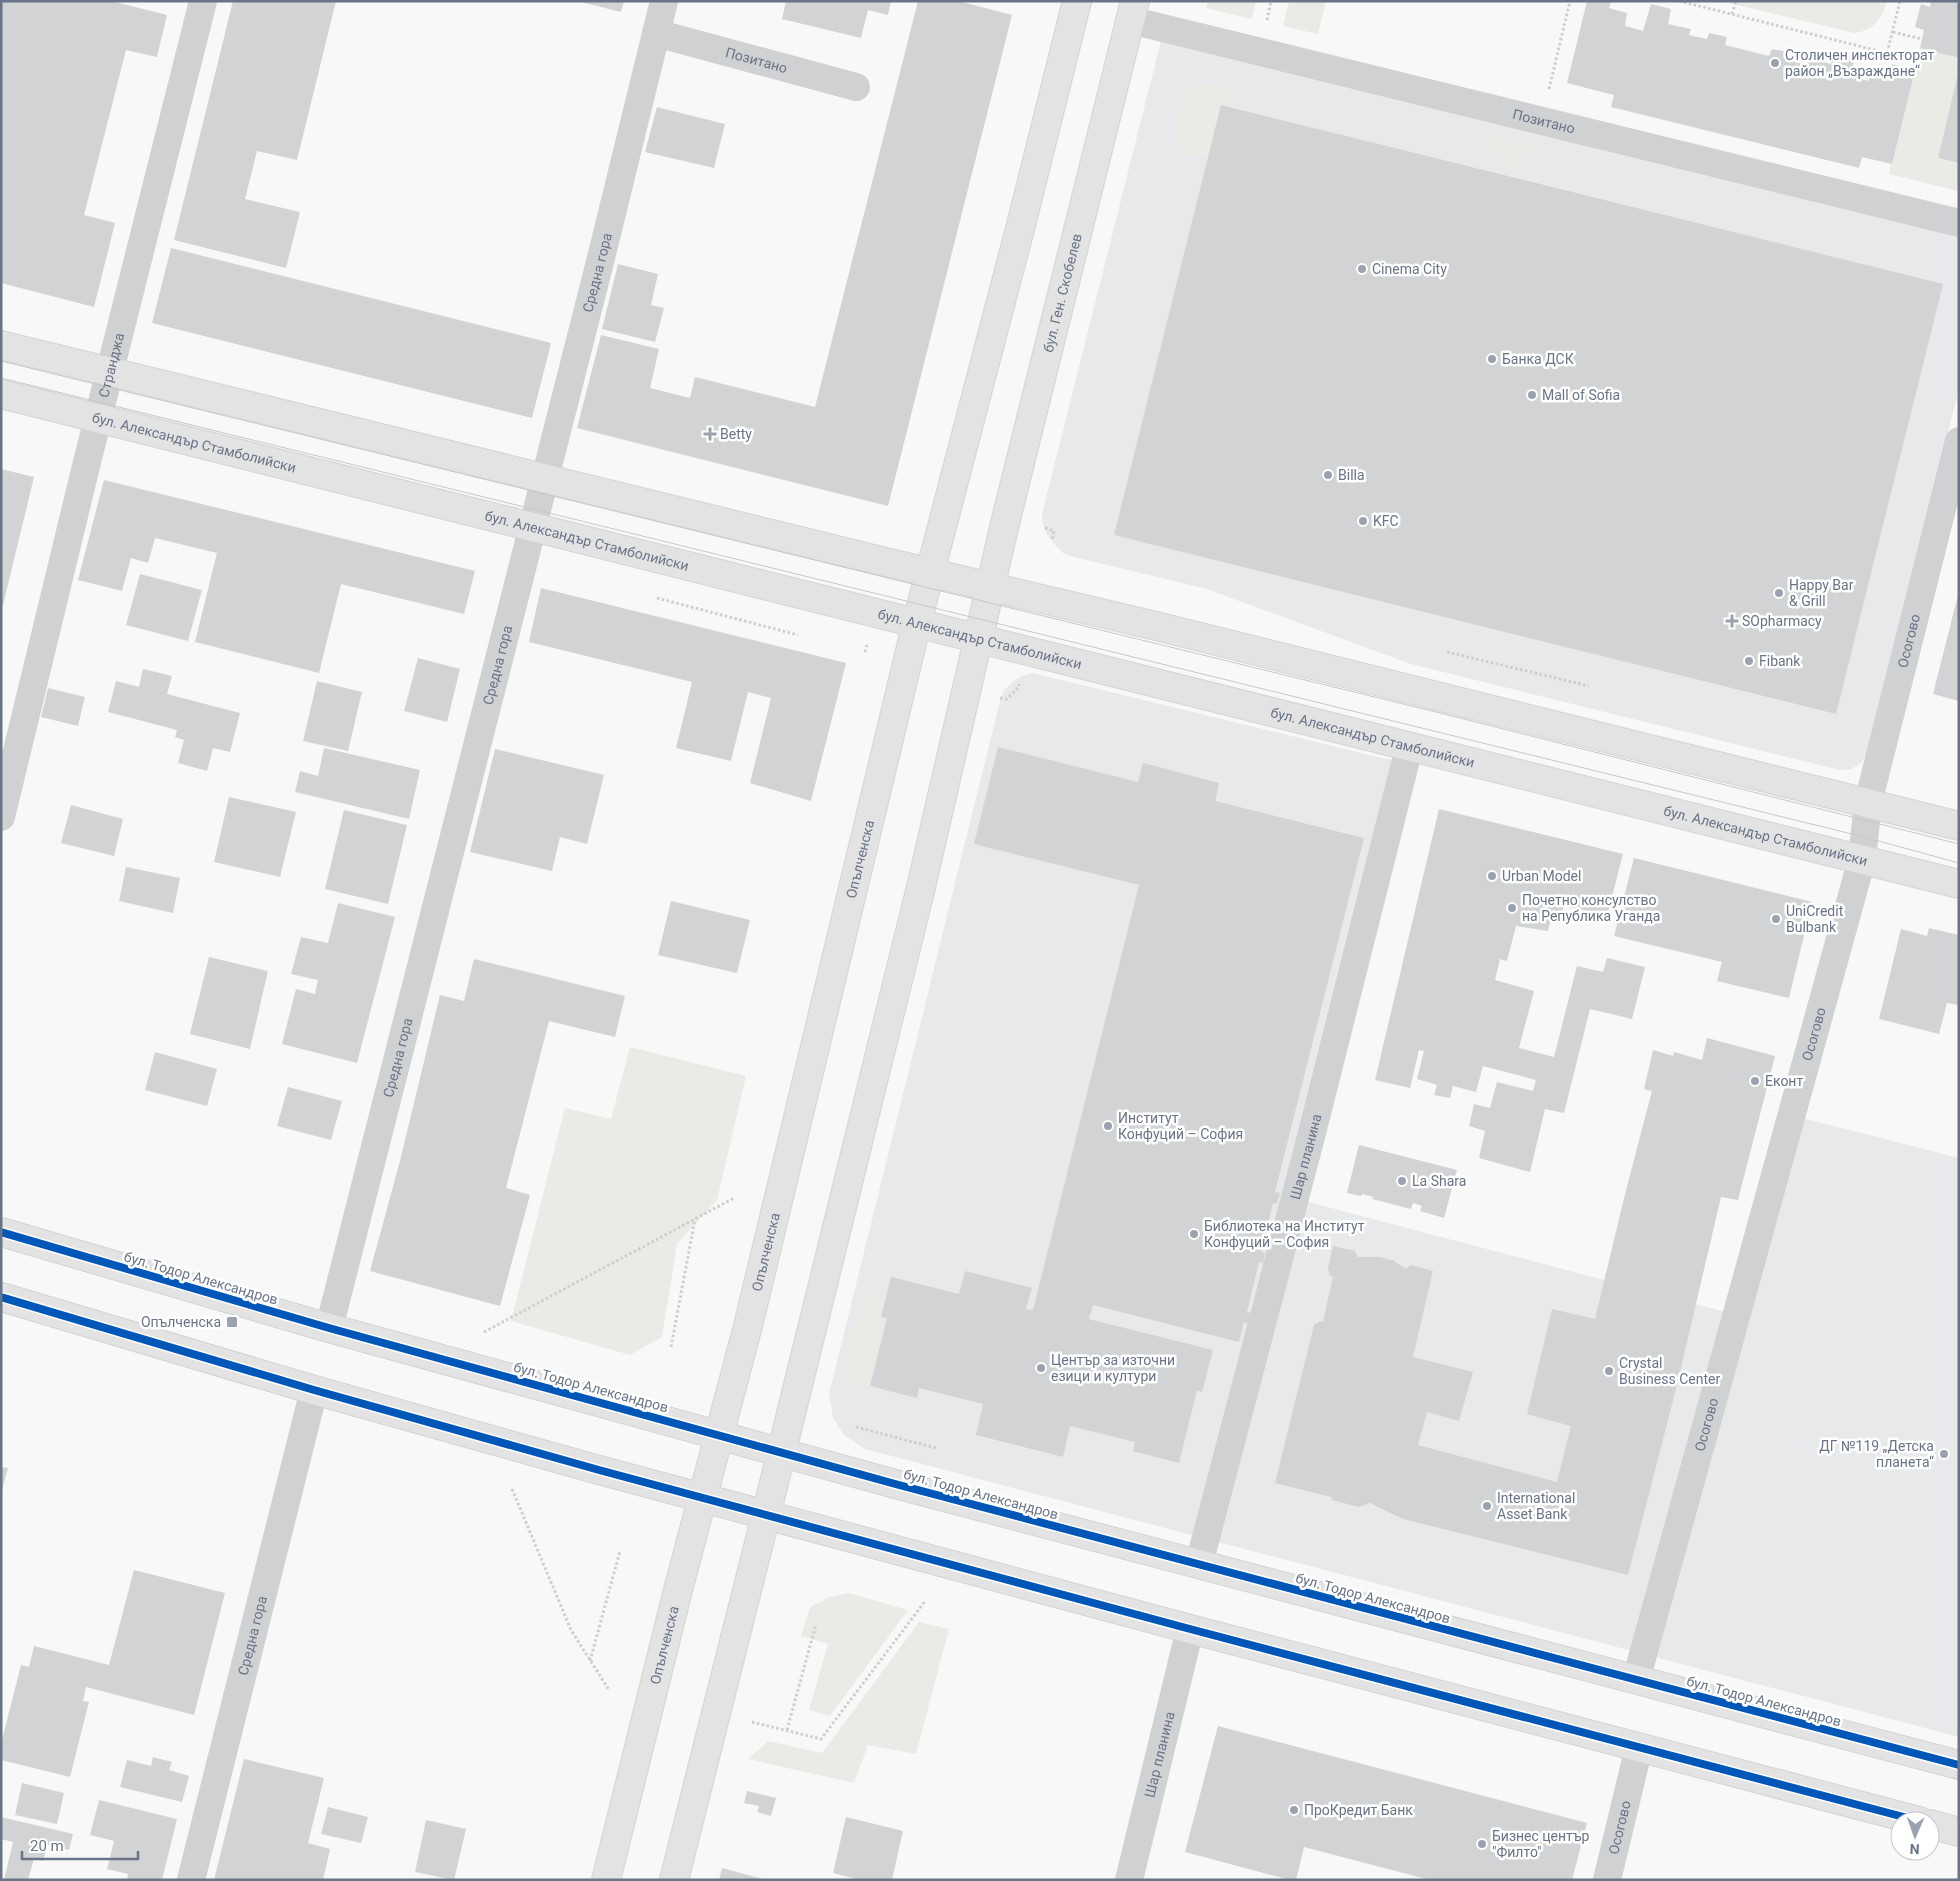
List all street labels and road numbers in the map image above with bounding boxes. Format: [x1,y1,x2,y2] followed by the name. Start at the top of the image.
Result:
[724,44,789,76] street label: Позитано
[1511,106,1577,137] street label: Позитано
[580,231,615,314] street label: Средна гора
[1040,232,1085,354] street label: бул. Ген. Скобелев
[95,331,127,399] street label: Странджа
[90,409,298,476] street label: бул. Александър Стамболийски
[483,507,691,574] street label: бул. Александър Стамболийски
[876,606,1083,672] street label: бул. Александър Стамболийски
[1894,612,1923,669] street label: Осогово
[480,624,515,706] street label: Средна гора
[1269,704,1476,770] street label: бул. Александър Стамболийски
[1662,802,1869,869] street label: бул. Александър Стамболийски
[843,818,877,900] street label: Опълченска
[1799,1006,1829,1063] street label: Осогово
[380,1016,416,1099] street label: Средна гора
[1287,1112,1324,1201] street label: Шар планина
[749,1211,783,1293] street label: Опълченска
[122,1248,280,1308] street label: бул. Тодор Александров
[512,1359,670,1415] street label: бул. Тодор Александров
[1691,1396,1721,1453] street label: Осогово
[902,1466,1060,1522] street label: бул. Тодор Александров
[1294,1570,1452,1626] street label: бул. Тодор Александров
[235,1594,270,1677] street label: Средна гора
[647,1604,682,1686] street label: Опълченска
[1685,1673,1843,1729] street label: бул. Тодор Александров
[1141,1710,1178,1799] street label: Шар планина
[1605,1799,1634,1856] street label: Осогово

